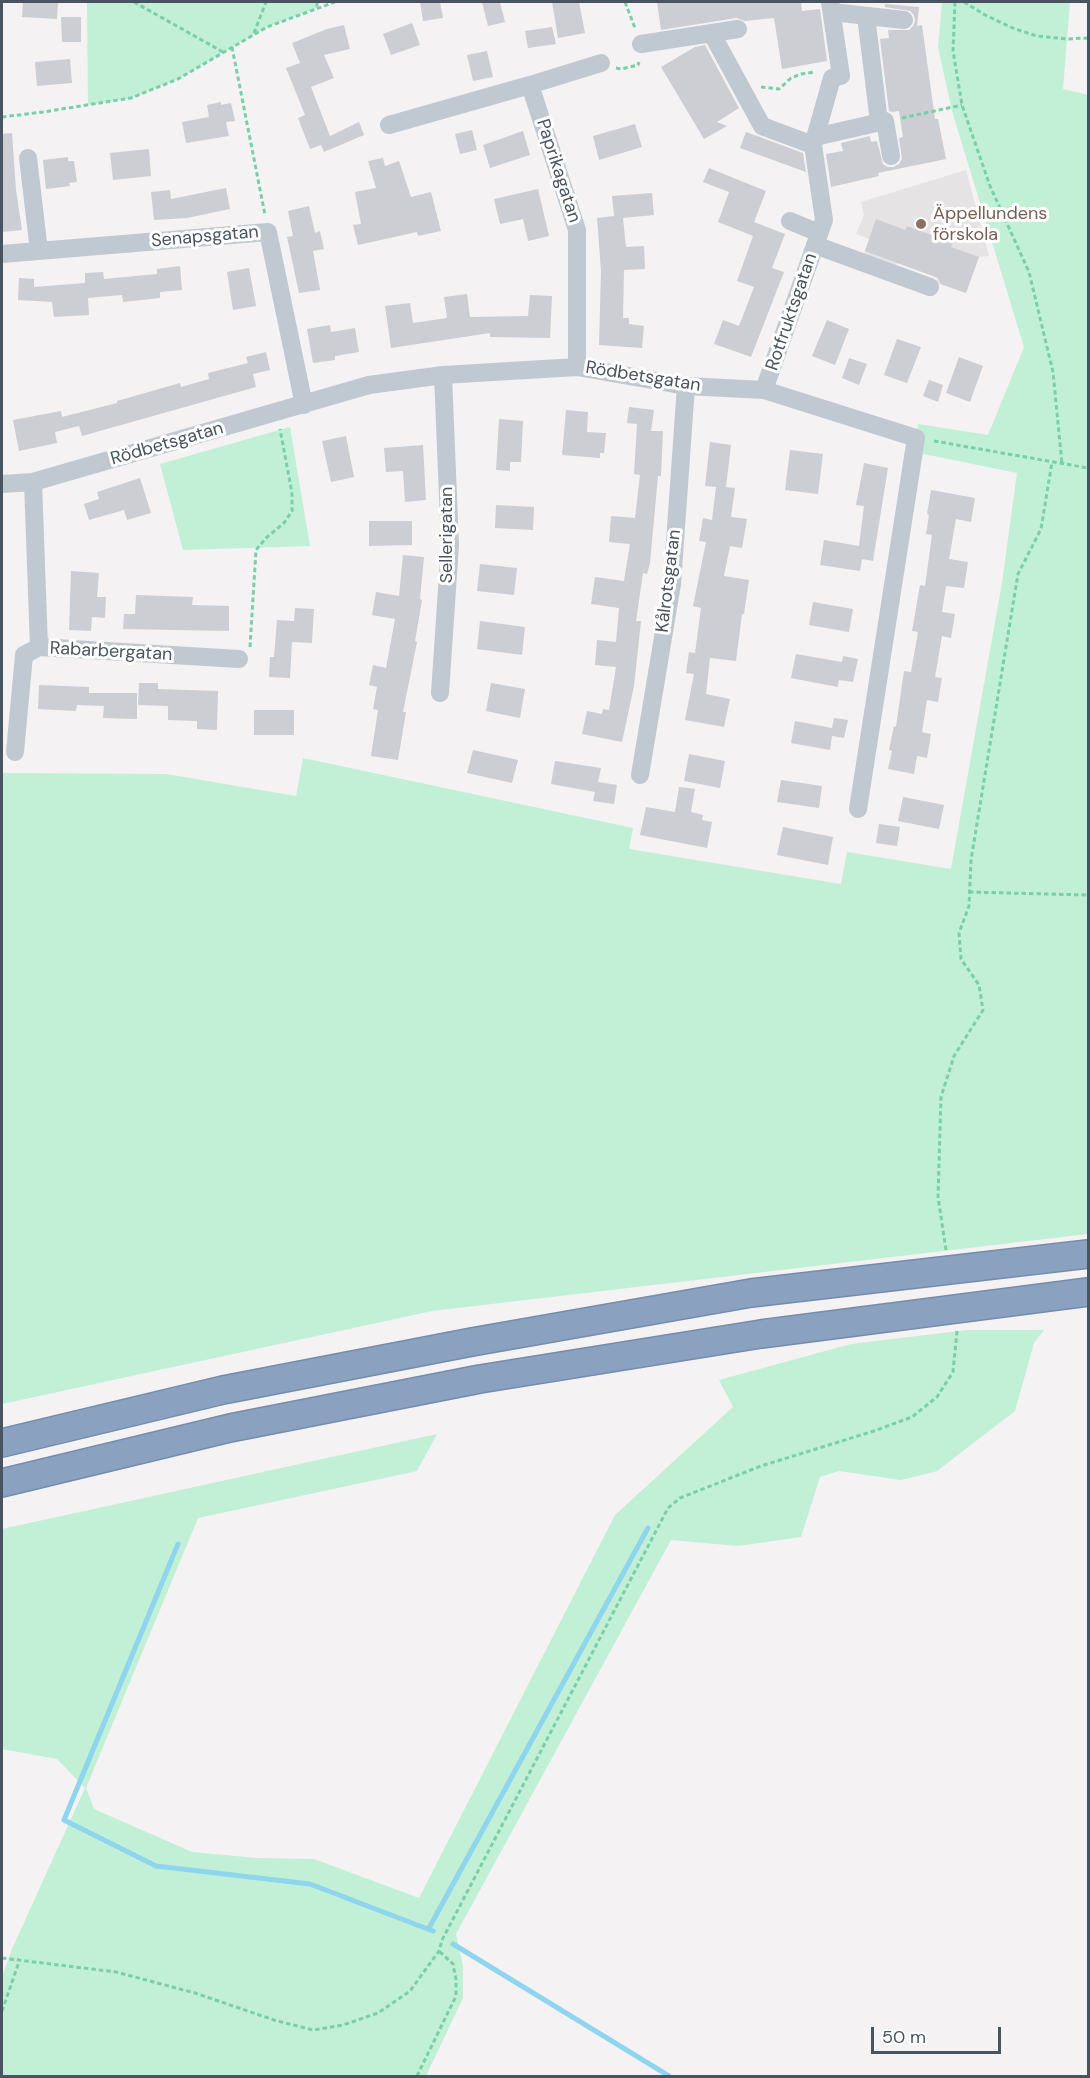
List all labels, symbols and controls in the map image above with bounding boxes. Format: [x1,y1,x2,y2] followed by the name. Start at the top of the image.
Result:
[531,116,585,226] street label: Paprikagatan
[933,203,1047,246] place label: Äppellundens förskola
[914,217,928,231] marker: Äppellundens förskola
[150,222,260,252] street label: Senapsgatan
[762,251,822,373] street label: Rotfruktsgatan
[584,357,702,397] street label: Rödbetsgatan
[108,418,226,470] street label: Rödbetsgatan
[436,487,458,583] street label: Sellerigatan
[652,528,686,634] street label: Kålrotsgatan
[49,638,173,666] street label: Rabarbergatan
[874,2015,1004,2053] scale bar
[882,2025,926,2049] text: 50 m

